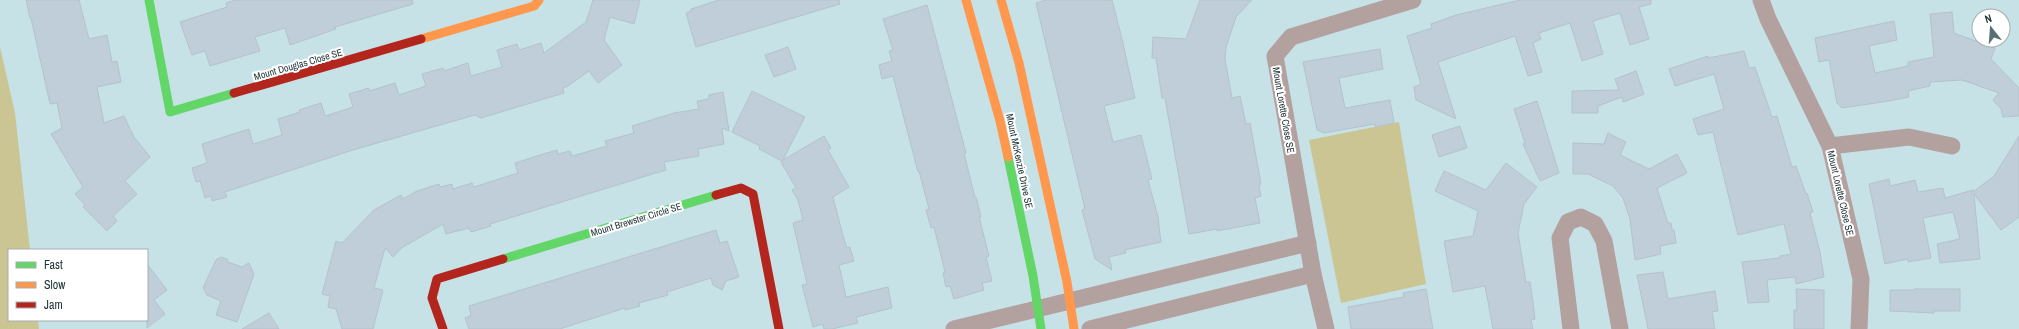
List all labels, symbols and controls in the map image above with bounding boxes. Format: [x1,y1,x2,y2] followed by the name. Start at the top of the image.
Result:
[1971,8,2011,48] north arrow
[1983,11,1993,26] text: N
[252,46,344,83] street label: Mount Douglas Close SE
[1270,66,1297,154] street label: Mount Lorette Close SE
[1003,112,1036,210] street label: Mount McKenzie Drive SE
[1824,149,1857,237] street label: Mount Lorette Close SE
[589,199,683,239] street label: Mount Brewster Circle SE
[8,249,148,321] legend
[44,257,63,273] text: Fast
[44,277,66,293] text: Slow
[44,297,63,313] text: Jam

